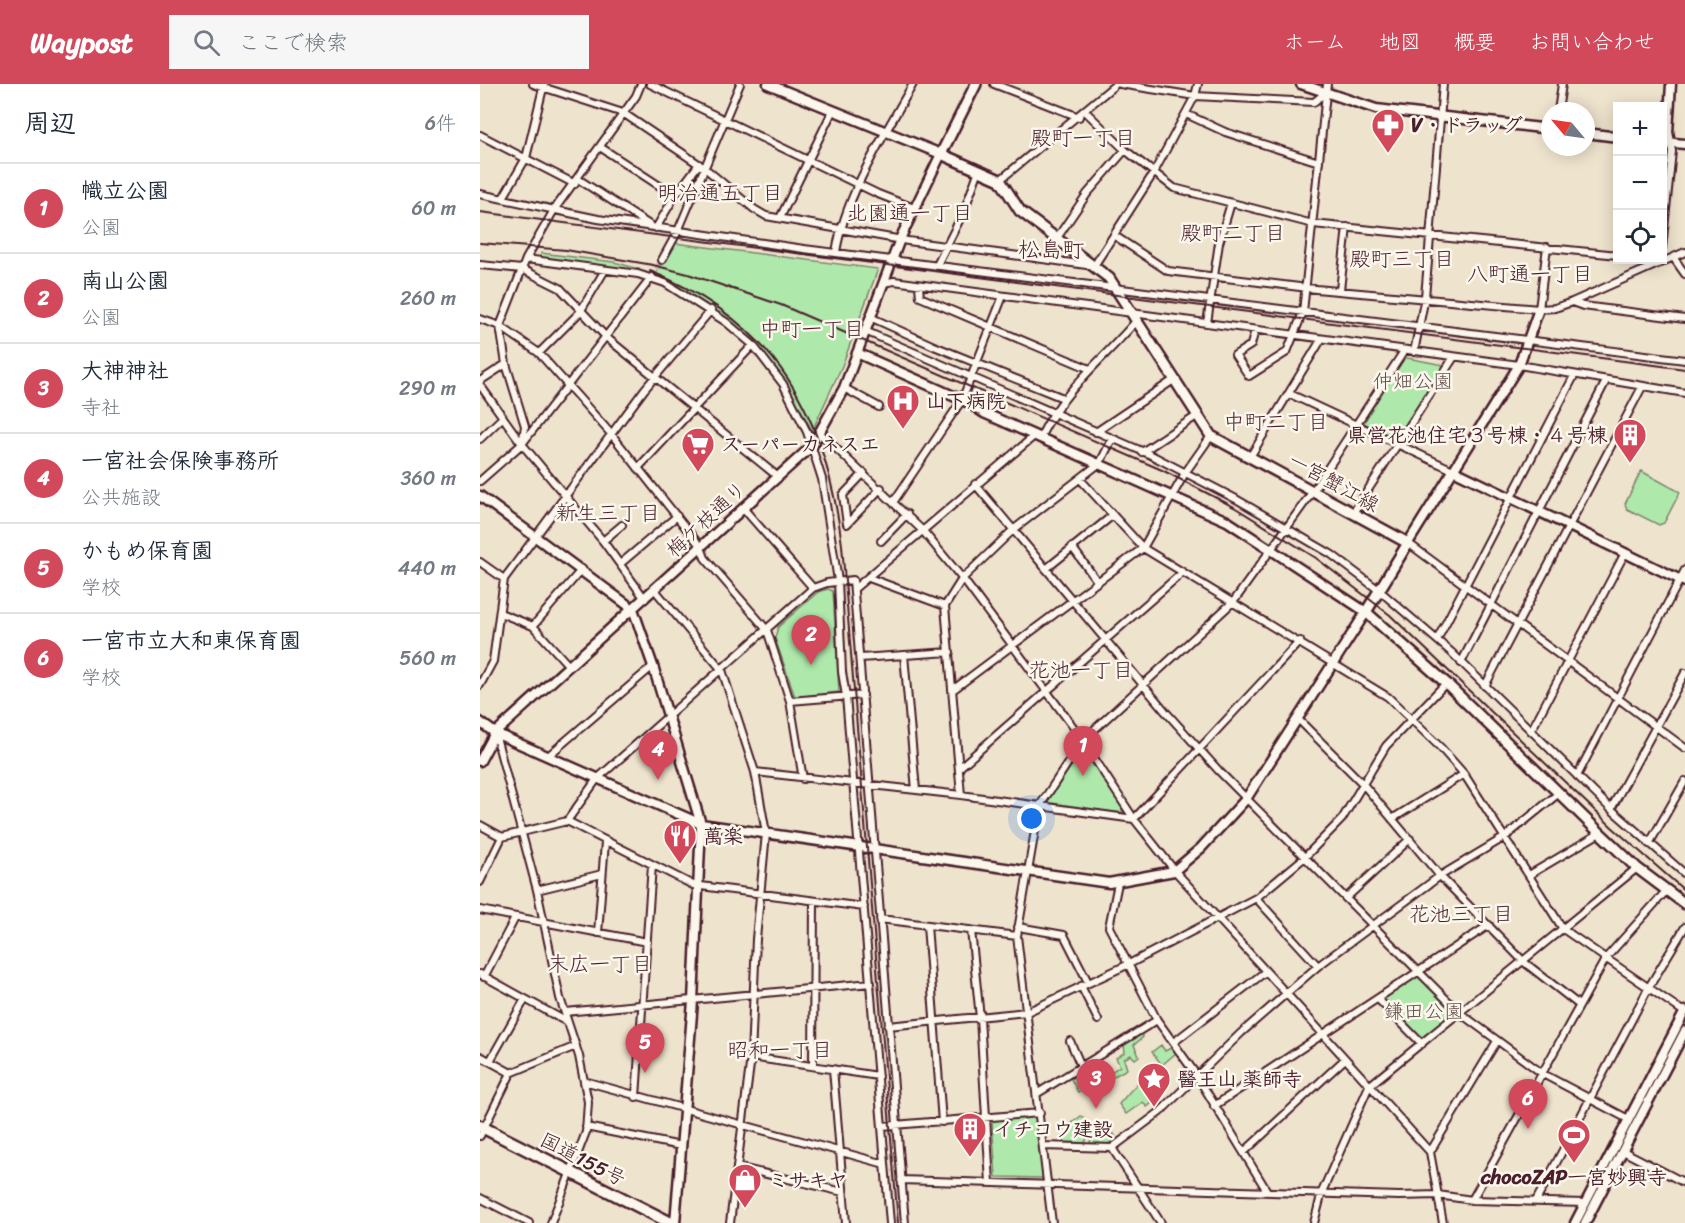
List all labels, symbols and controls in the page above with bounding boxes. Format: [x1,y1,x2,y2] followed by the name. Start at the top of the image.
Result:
[169,15,589,69] search box
[30,18,133,67] text: Waypost
[238,23,348,62] text: ここで検索
[1284,23,1346,61] text: ホーム
[1379,23,1421,61] text: 地図
[1454,23,1496,61] text: 概要
[1529,23,1655,61] text: お問い合わせ
[190,26,223,59] icon: search
[24,100,76,146] text: 周辺
[1541,102,1595,156] north arrow
[1613,102,1667,264] map controls
[1613,102,1667,156] button: +
[425,106,456,141] text: 6件
[1370,107,1406,154] pharmacy icon: V・ドラッグ
[1411,108,1523,143] place label: V・ドラッグ
[1031,119,1136,157] district label: 殿町一丁目
[1613,156,1667,210] button: −
[81,171,169,210] text: 幟立公園
[657,174,783,212] district label: 明治通五丁目
[39,191,48,226] text: 1
[411,191,456,226] text: 60 m
[847,194,973,232] district label: 北園通一丁目
[81,210,121,245] text: 公園
[1613,210,1667,264] button: locate
[1181,214,1286,252] district label: 殿町二丁目
[1018,230,1084,269] district label: 松島町
[1350,240,1455,278] district label: 殿町三丁目
[1467,255,1593,293] district label: 八町通一丁目
[81,261,169,300] text: 南山公園
[38,281,49,316] text: 2
[400,281,456,316] text: 260 m
[81,300,121,335] text: 公園
[760,310,865,348] district label: 中町一丁目
[81,351,169,390] text: 大神神社
[1373,364,1453,399] park label: 仲畑公園
[38,371,49,406] text: 3
[399,371,456,406] text: 290 m
[885,383,921,430] hospital icon: 山下病院
[926,384,1006,419] place label: 山下病院
[81,390,121,425] text: 寺社
[1224,403,1329,441] district label: 中町二丁目
[1612,417,1648,464] building icon: 県営花池住宅３号棟・４号棟
[1347,418,1608,453] place label: 県営花池住宅３号棟・４号棟
[680,426,716,473] supermarket icon: スーパーカネスエ
[721,427,880,462] place label: スーパーカネスエ
[81,441,279,480] text: 一宮社会保険事務所
[1282,443,1386,522] street label: 一宮蟹江線
[37,461,50,496] text: 4
[400,461,456,496] text: 360 m
[658,472,755,566] street label: 梅ケ枝通り
[81,480,161,515] text: 公共施設
[556,494,661,532] district label: 新生三丁目
[81,531,213,570] text: かもめ保育園
[37,551,50,586] text: 5
[398,551,456,586] text: 440 m
[81,570,121,605] text: 学校
[792,616,830,665] pin: 2
[81,621,301,660] text: 一宮市立大和東保育園
[38,641,49,676] text: 6
[399,641,456,676] text: 560 m
[1029,651,1134,689] district label: 花池一丁目
[81,660,121,695] text: 学校
[1064,726,1102,776] pin: 1
[638,730,678,780] pin: 4
[1017,804,1046,833] your location
[662,818,698,865] restaurant icon: 萬楽
[703,819,743,854] place label: 萬楽
[1409,895,1514,933] district label: 花池三丁目
[548,945,653,983] district label: 末広一丁目
[1384,994,1464,1029] park label: 鎌田公園
[626,1024,664,1073] pin: 5
[728,1031,833,1069] district label: 昭和一丁目
[1076,1060,1116,1109] pin: 3
[1136,1061,1172,1108] place icon: 醫王山 薬師寺
[1177,1062,1302,1097] place label: 醫王山 薬師寺
[1508,1080,1548,1129] pin: 6
[952,1111,988,1158] building icon: イチコウ建設
[993,1112,1113,1147] place label: イチコウ建設
[1556,1117,1592,1164] sports icon: chocoZAP一宮妙興寺
[533,1123,632,1196] street label: 国道155号
[1480,1160,1667,1195] place label: chocoZAP一宮妙興寺
[727,1162,763,1209] shop icon: ミサキヤ
[768,1163,848,1198] place label: ミサキヤ

